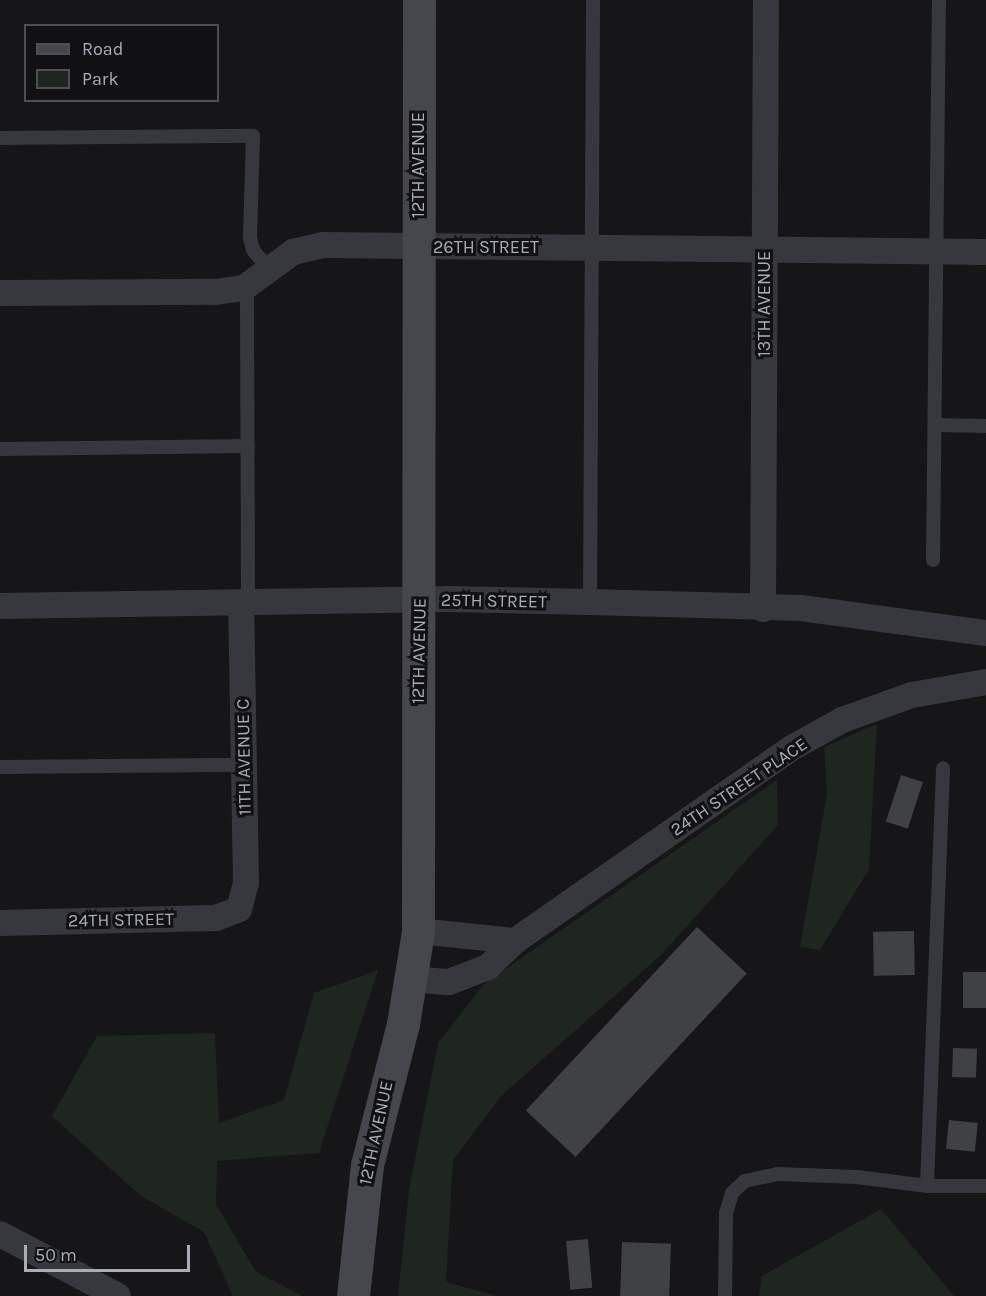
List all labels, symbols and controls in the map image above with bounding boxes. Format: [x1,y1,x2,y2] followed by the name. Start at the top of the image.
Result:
[24,24,219,102] legend
[82,38,123,60] text: Road
[82,68,119,90] text: Park
[407,112,429,218] street label: 12TH AVENUE
[433,236,539,258] street label: 26TH STREET
[753,251,775,357] street label: 13TH AVENUE
[441,589,547,613] street label: 25TH STREET
[407,598,431,704] street label: 12TH AVENUE
[232,698,256,816] street label: 11TH AVENUE C
[667,733,811,841] street label: 24TH STREET PLACE
[68,908,174,932] street label: 24TH STREET
[354,1079,398,1187] street label: 12TH AVENUE
[27,1233,194,1271] scale bar
[35,1244,77,1266] text: 50 m

